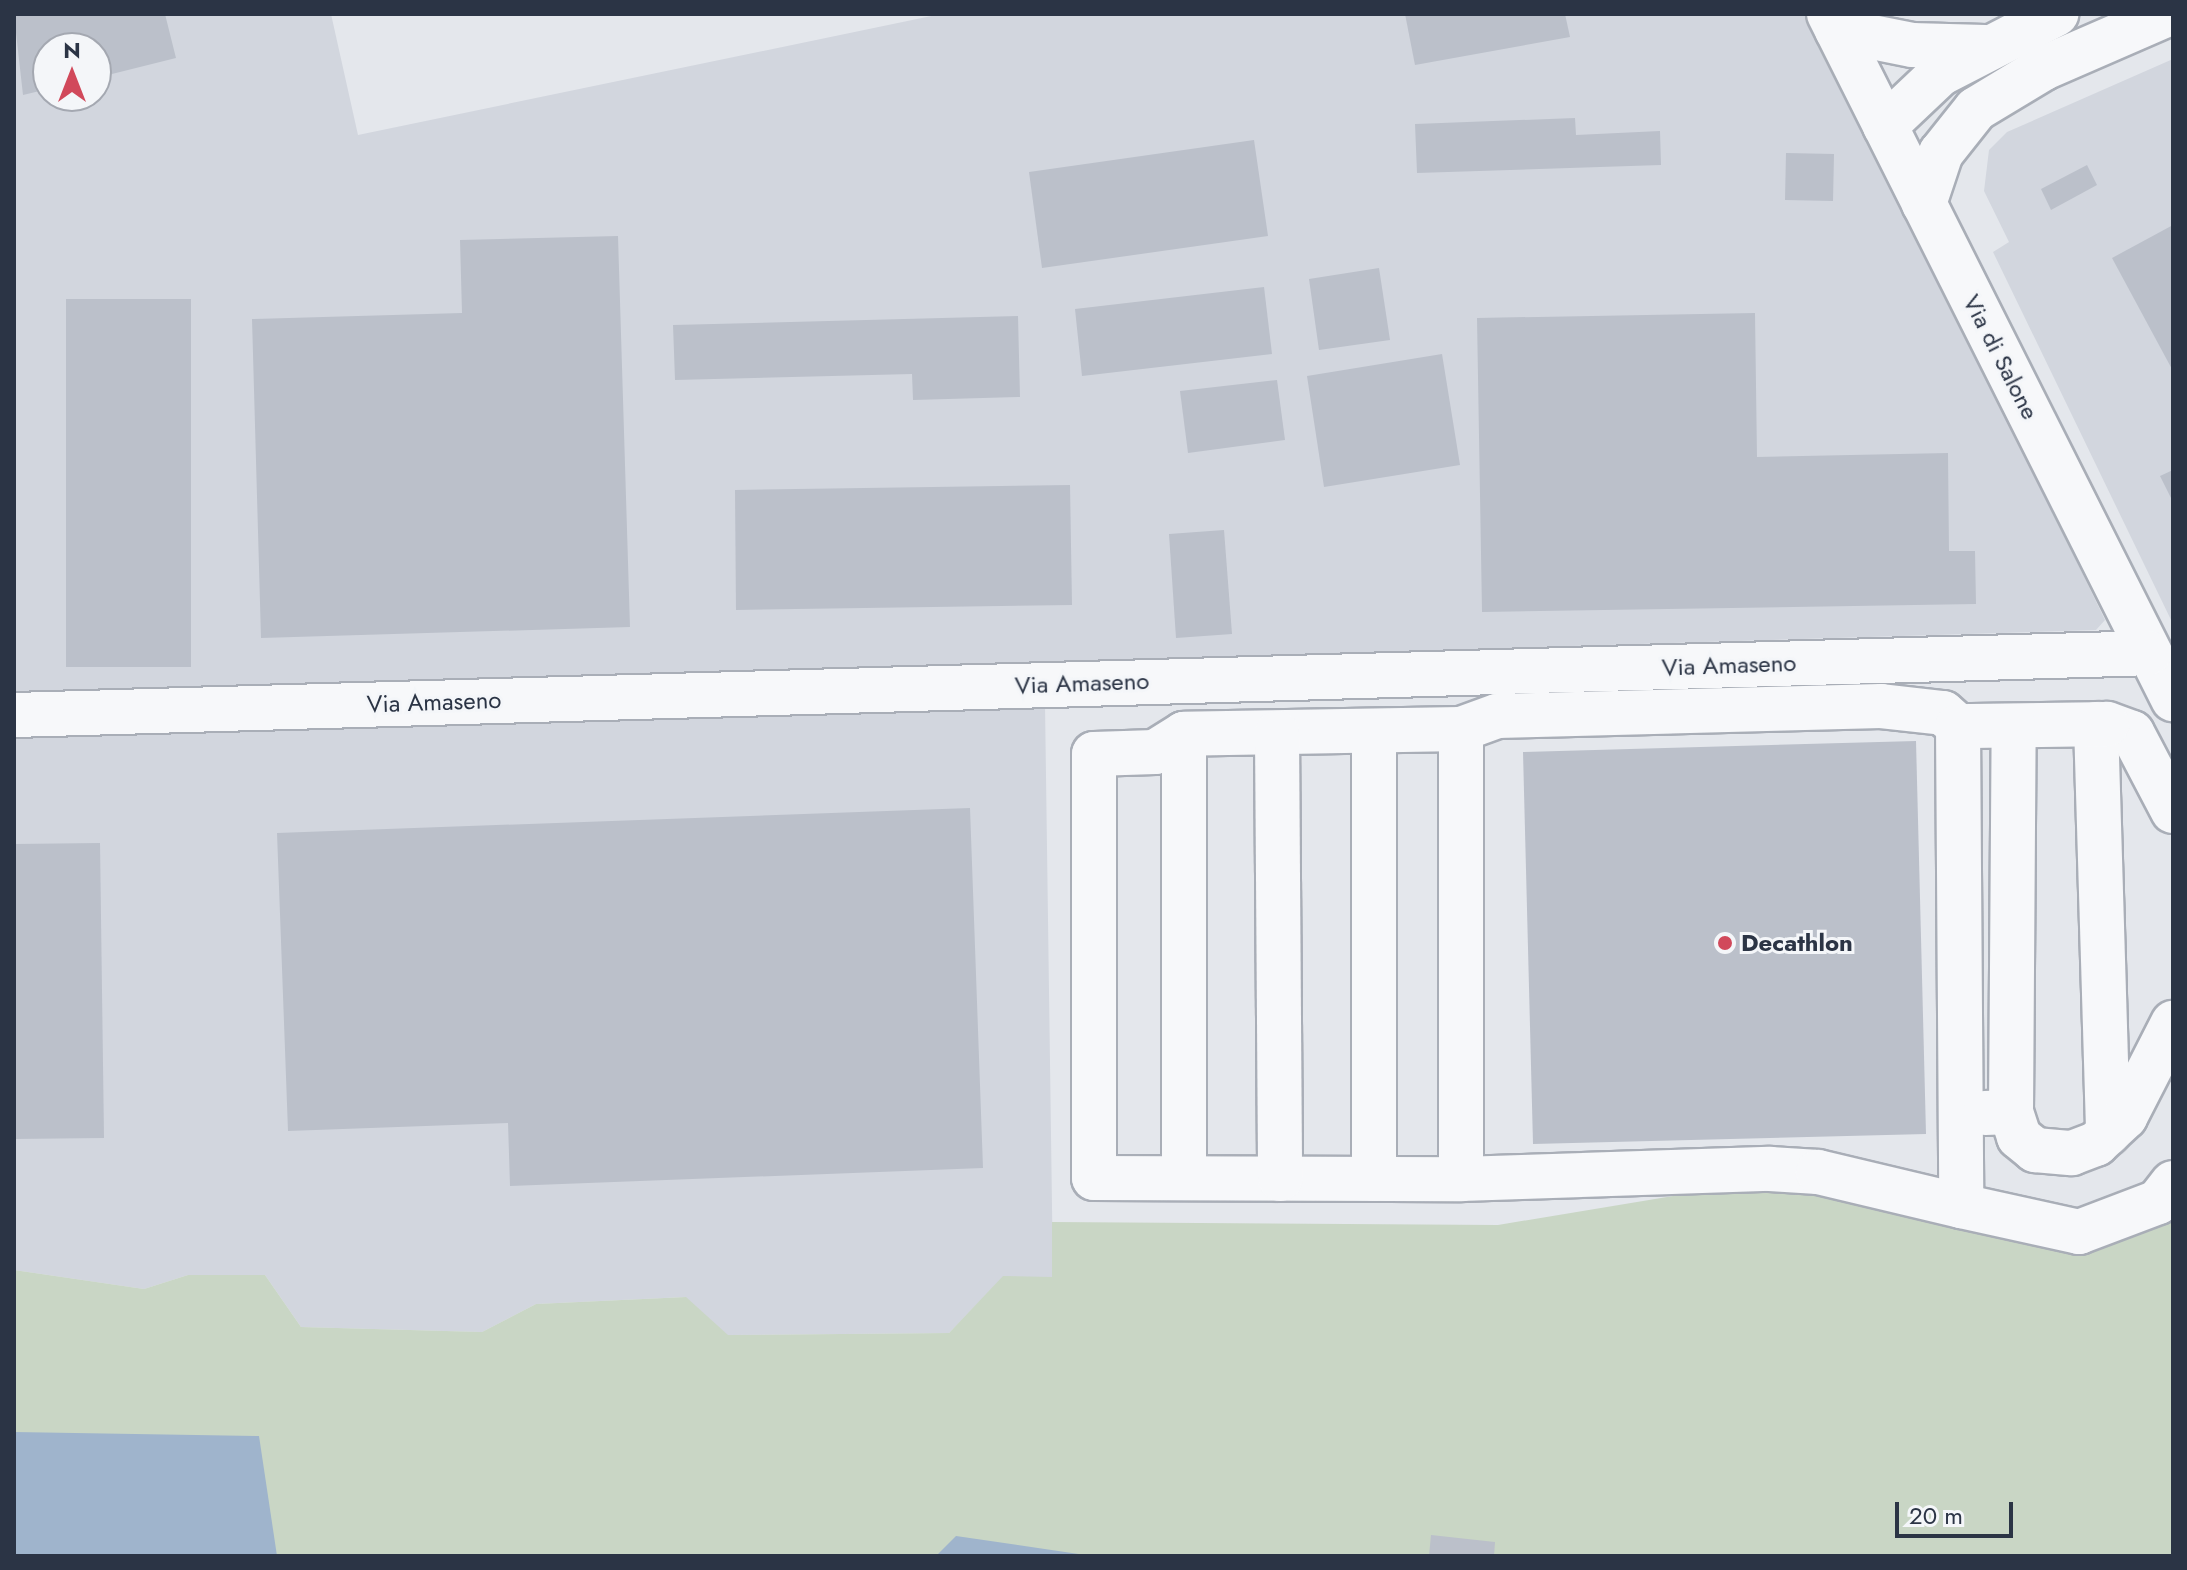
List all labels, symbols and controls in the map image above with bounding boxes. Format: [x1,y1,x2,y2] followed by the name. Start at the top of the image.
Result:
[32,32,112,112] north arrow
[63,34,81,66] text: N
[1957,290,2045,424] street label: Via di Salone
[1661,648,1797,682] street label: Via Amaseno
[1014,666,1150,700] street label: Via Amaseno
[366,685,502,719] street label: Via Amaseno
[1741,929,1853,957] place label: Decathlon
[1716,934,1734,952] marker: Decathlon
[1899,1486,2017,1536] scale bar
[1909,1498,1963,1533] text: 20 m

